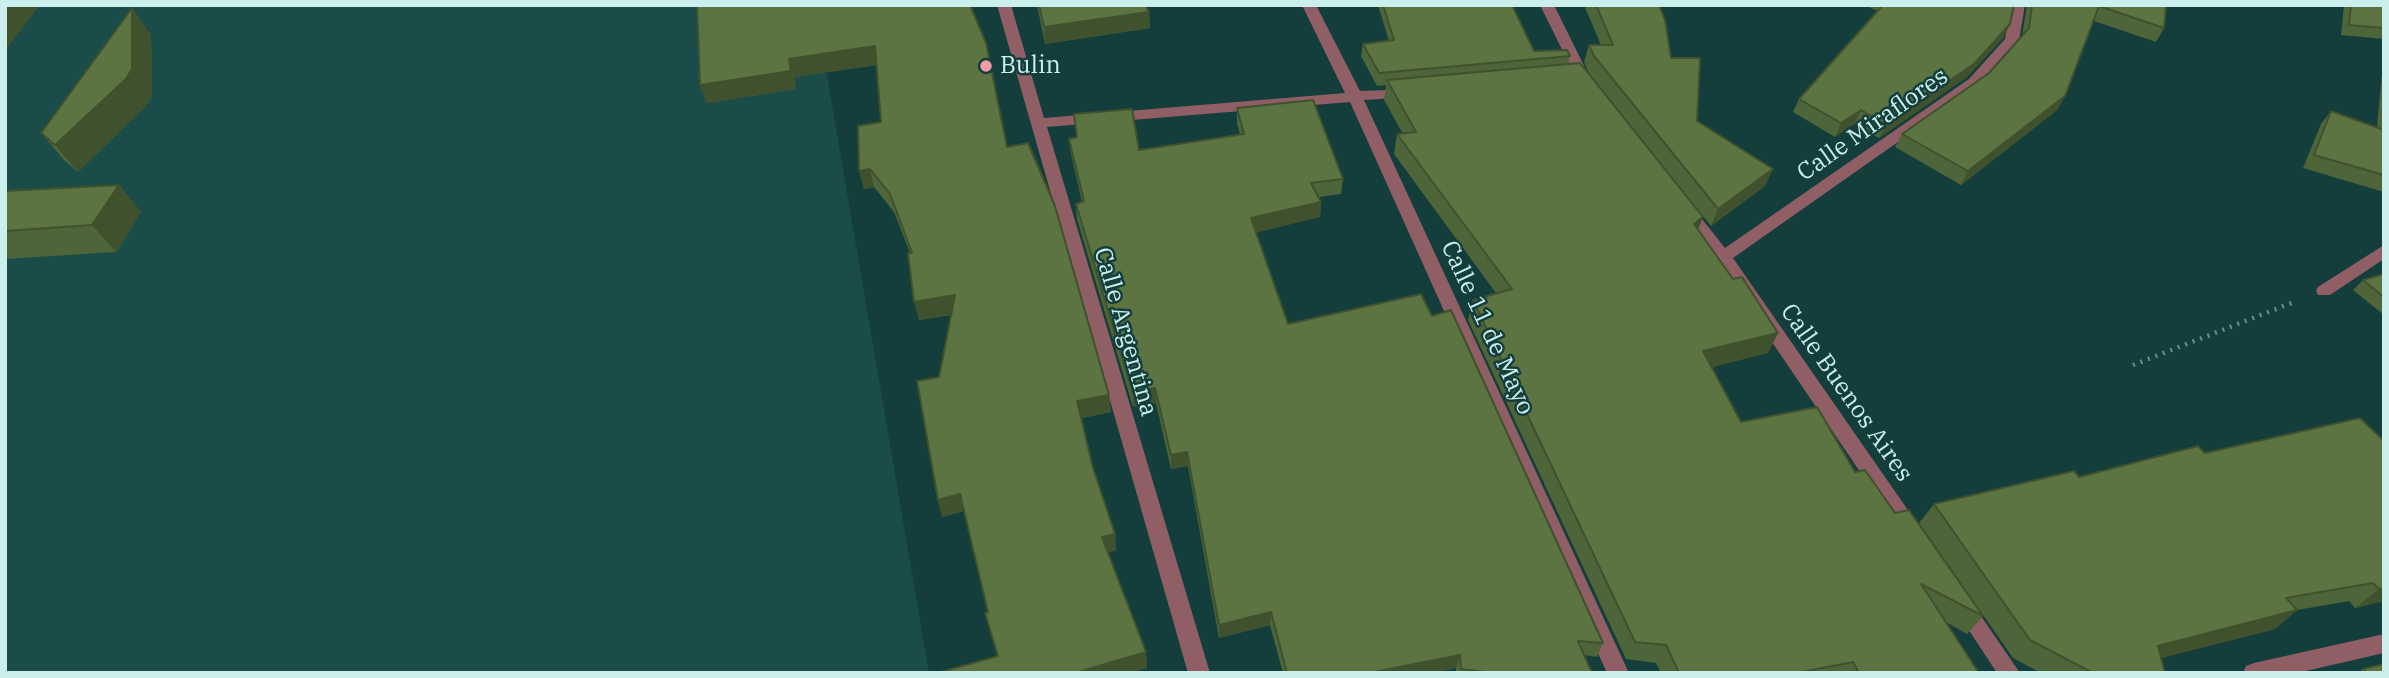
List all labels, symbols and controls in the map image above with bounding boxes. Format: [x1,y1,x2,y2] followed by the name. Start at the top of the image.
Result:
[1000,52,1061,80] place label: Bulin
[978,58,994,74] marker: Bulin
[1792,62,1954,188] street label: Calle Miraflores
[1434,236,1540,420] street label: Calle 11 de Mayo
[1087,244,1163,420] street label: Calle Argentina
[1774,299,1918,487] street label: Calle Buenos Aires

